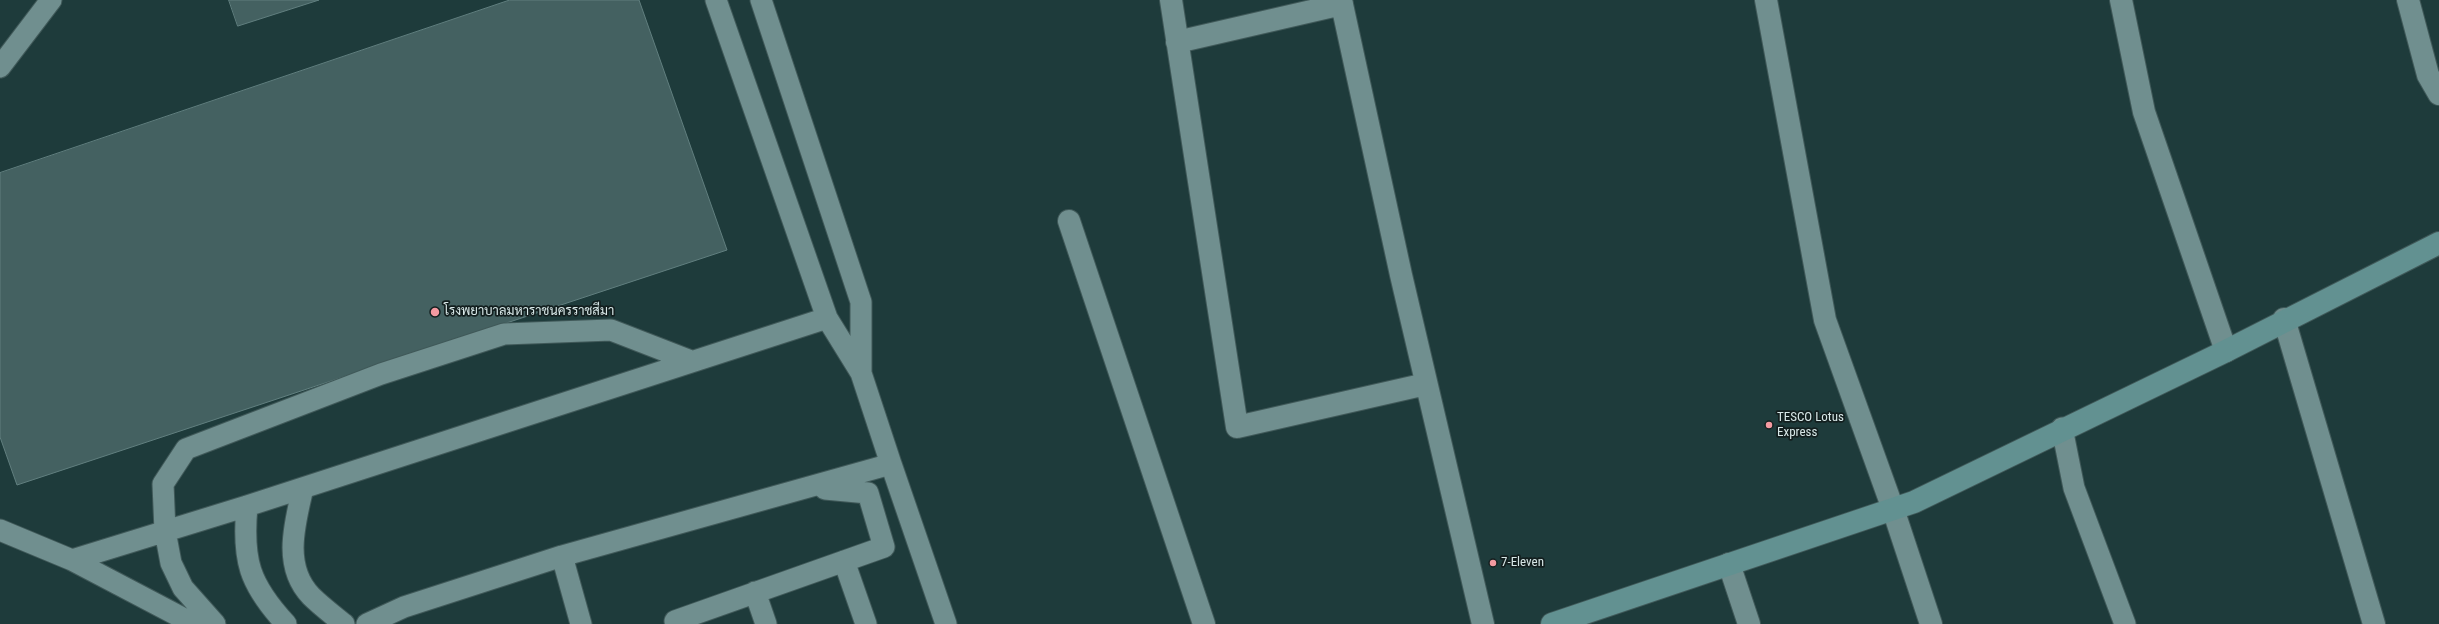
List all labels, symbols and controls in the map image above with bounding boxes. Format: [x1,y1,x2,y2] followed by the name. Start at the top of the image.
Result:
[444,304,614,320] place label: โรงพยาบาลมหาราชนครราชสีมา
[429,306,441,318] marker: โรงพยาบาลมหาราชนครราชสีมา
[1777,410,1844,441] place label: TESCO Lotus Express
[1764,420,1774,430] marker: TESCO Lotus Express
[1501,555,1544,571] place label: 7-Eleven
[1488,558,1498,568] marker: 7-Eleven

